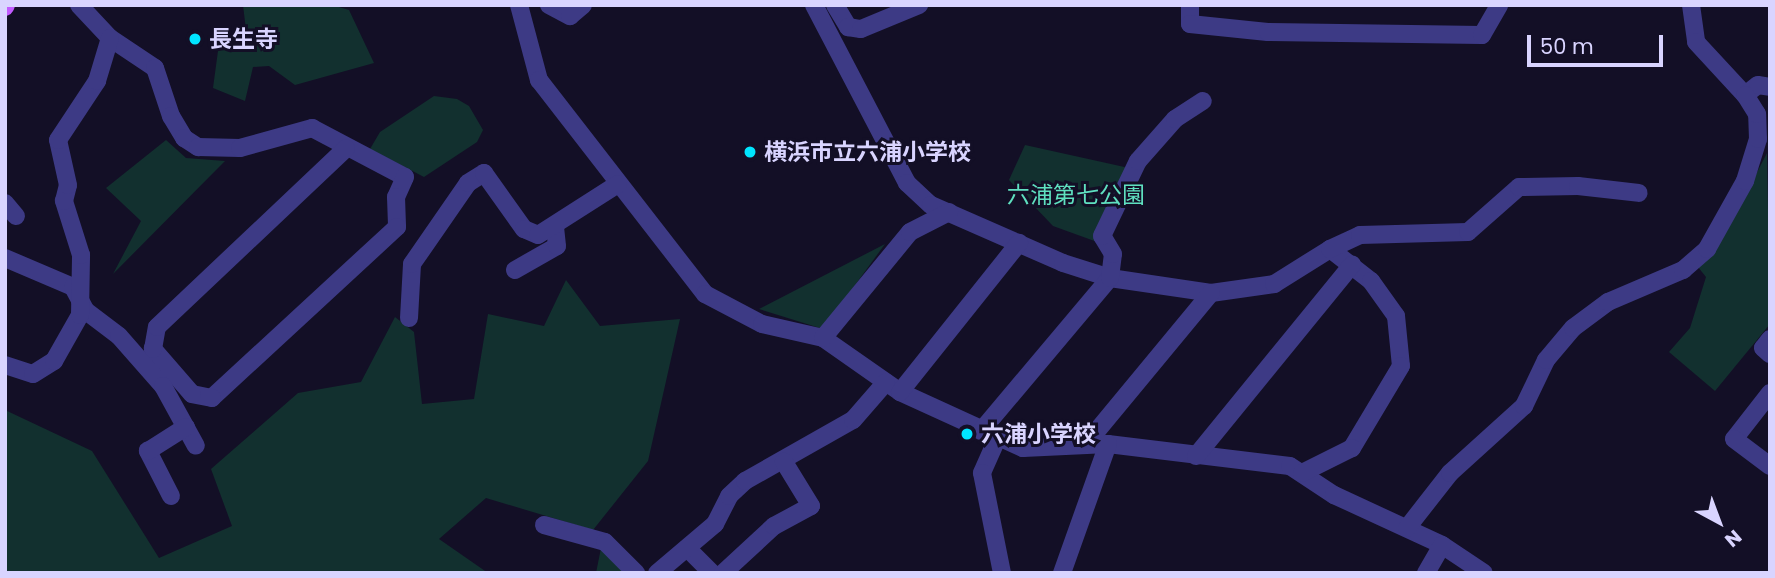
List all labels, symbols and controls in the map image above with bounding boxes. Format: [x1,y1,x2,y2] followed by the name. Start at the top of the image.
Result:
[1530,21,1666,65] scale bar
[209,25,278,53] place label: 長生寺
[187,31,203,47] marker: 長生寺
[1540,32,1594,61] text: 50 m
[764,138,971,166] place label: 横浜市立六浦小学校
[742,144,758,160] marker: 横浜市立六浦小学校
[1007,181,1145,209] park label: 六浦第七公園
[981,420,1096,448] place label: 六浦小学校
[959,426,975,442] marker: 六浦小学校
[1684,487,1754,557] north arrow
[1719,523,1747,553] text: N

